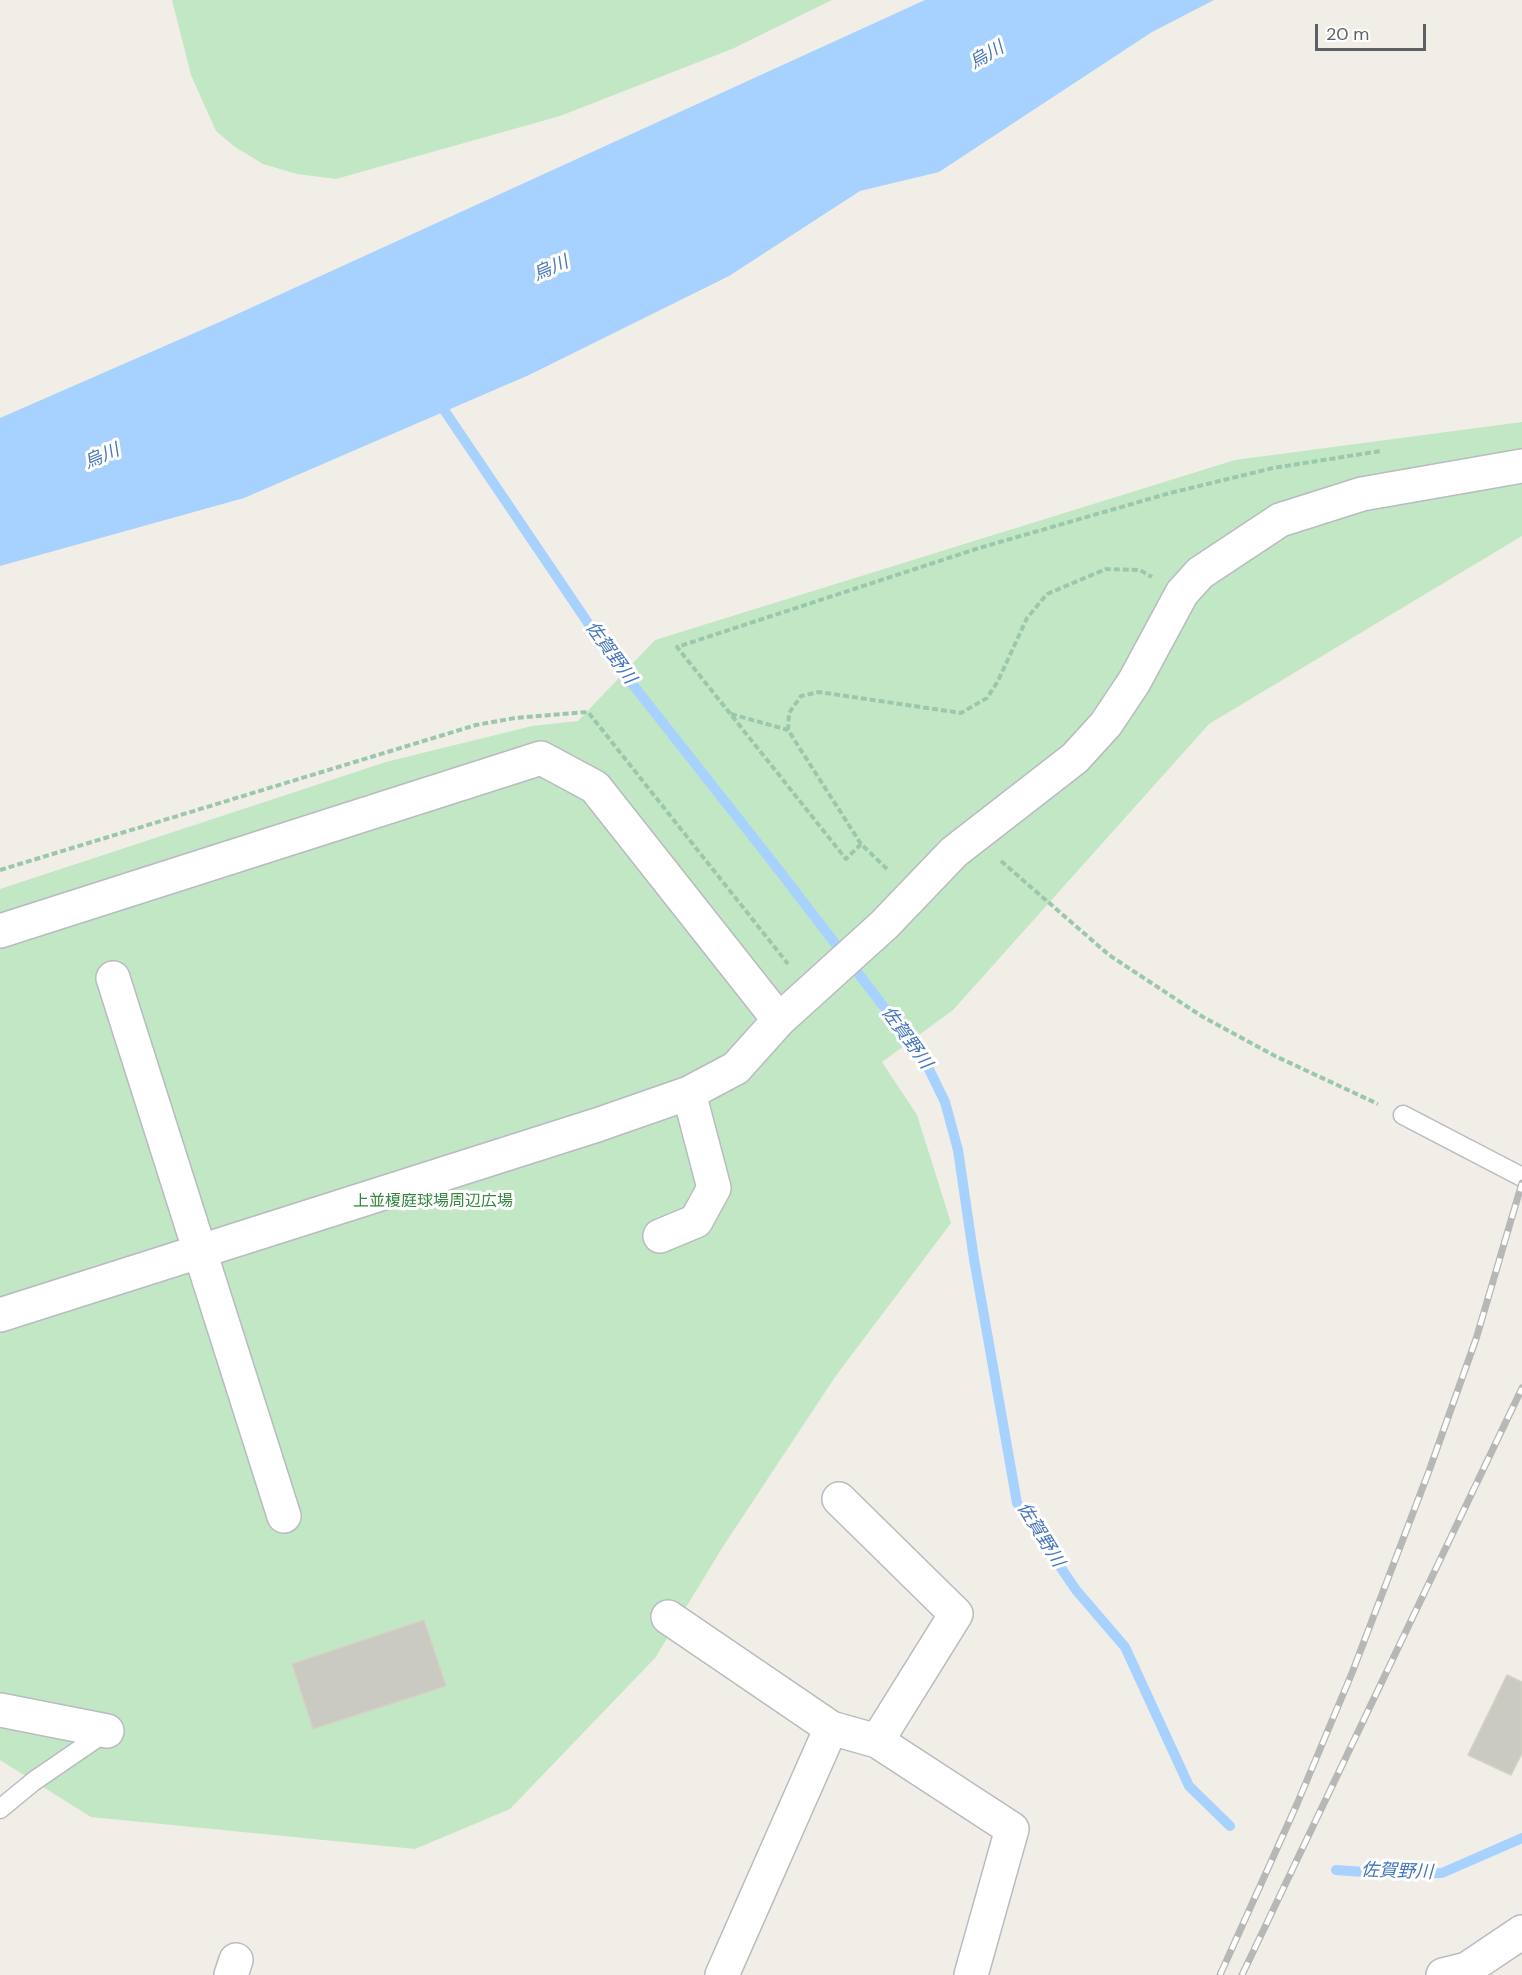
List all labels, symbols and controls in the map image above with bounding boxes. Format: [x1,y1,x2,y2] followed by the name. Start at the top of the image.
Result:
[1318,12,1429,50] scale bar
[1326,22,1369,46] text: 20 m
[966,38,1008,74] water label: 烏川
[530,252,572,286] water label: 烏川
[81,440,123,474] water label: 烏川
[580,618,640,688] water label: 佐賀野川
[876,1003,936,1073] water label: 佐賀野川
[353,1192,513,1212] park label: 上並榎庭球場周辺広場
[1012,1499,1068,1571] water label: 佐賀野川
[1361,1860,1433,1884] water label: 佐賀野川

